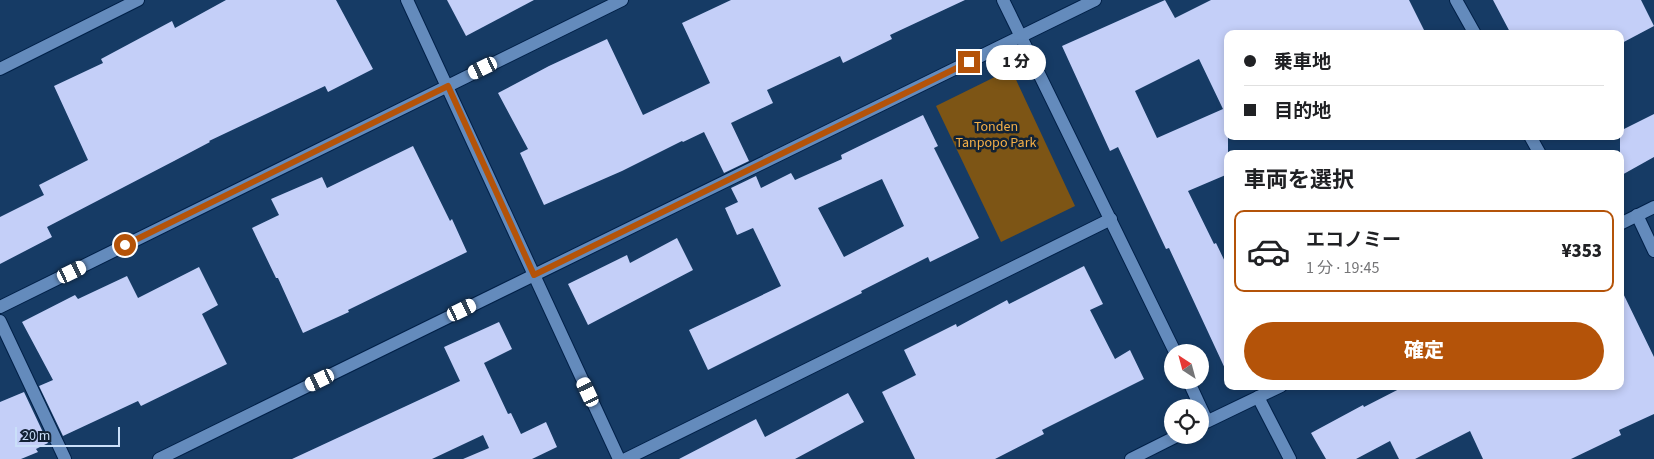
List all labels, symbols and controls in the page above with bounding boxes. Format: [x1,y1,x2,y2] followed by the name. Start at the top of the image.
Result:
[986,44,1046,80] callout: 1 分
[1274,49,1331,76] text: 乗車地
[958,51,980,73] route end
[1002,51,1030,73] text: 1 分
[466,55,499,81] car
[1274,98,1331,125] text: 目的地
[956,117,1037,153] park label: Tonden Tanpopo Park
[1244,164,1354,196] text: 車両を選択
[1306,227,1401,254] text: エコノミー
[1246,229,1291,274] icon: car
[114,234,136,256] route start
[1561,238,1602,265] text: ¥353
[1306,257,1379,279] text: 1 分 · 19:45
[55,259,88,285] car
[445,297,478,323] car
[1244,322,1604,380] button: 確定
[1164,344,1209,389] north arrow
[1164,344,1209,444] map controls
[303,367,336,393] car
[574,375,601,409] car
[1164,399,1209,444] button: locate
[15,424,120,447] scale bar
[22,426,50,446] text: 20 m

